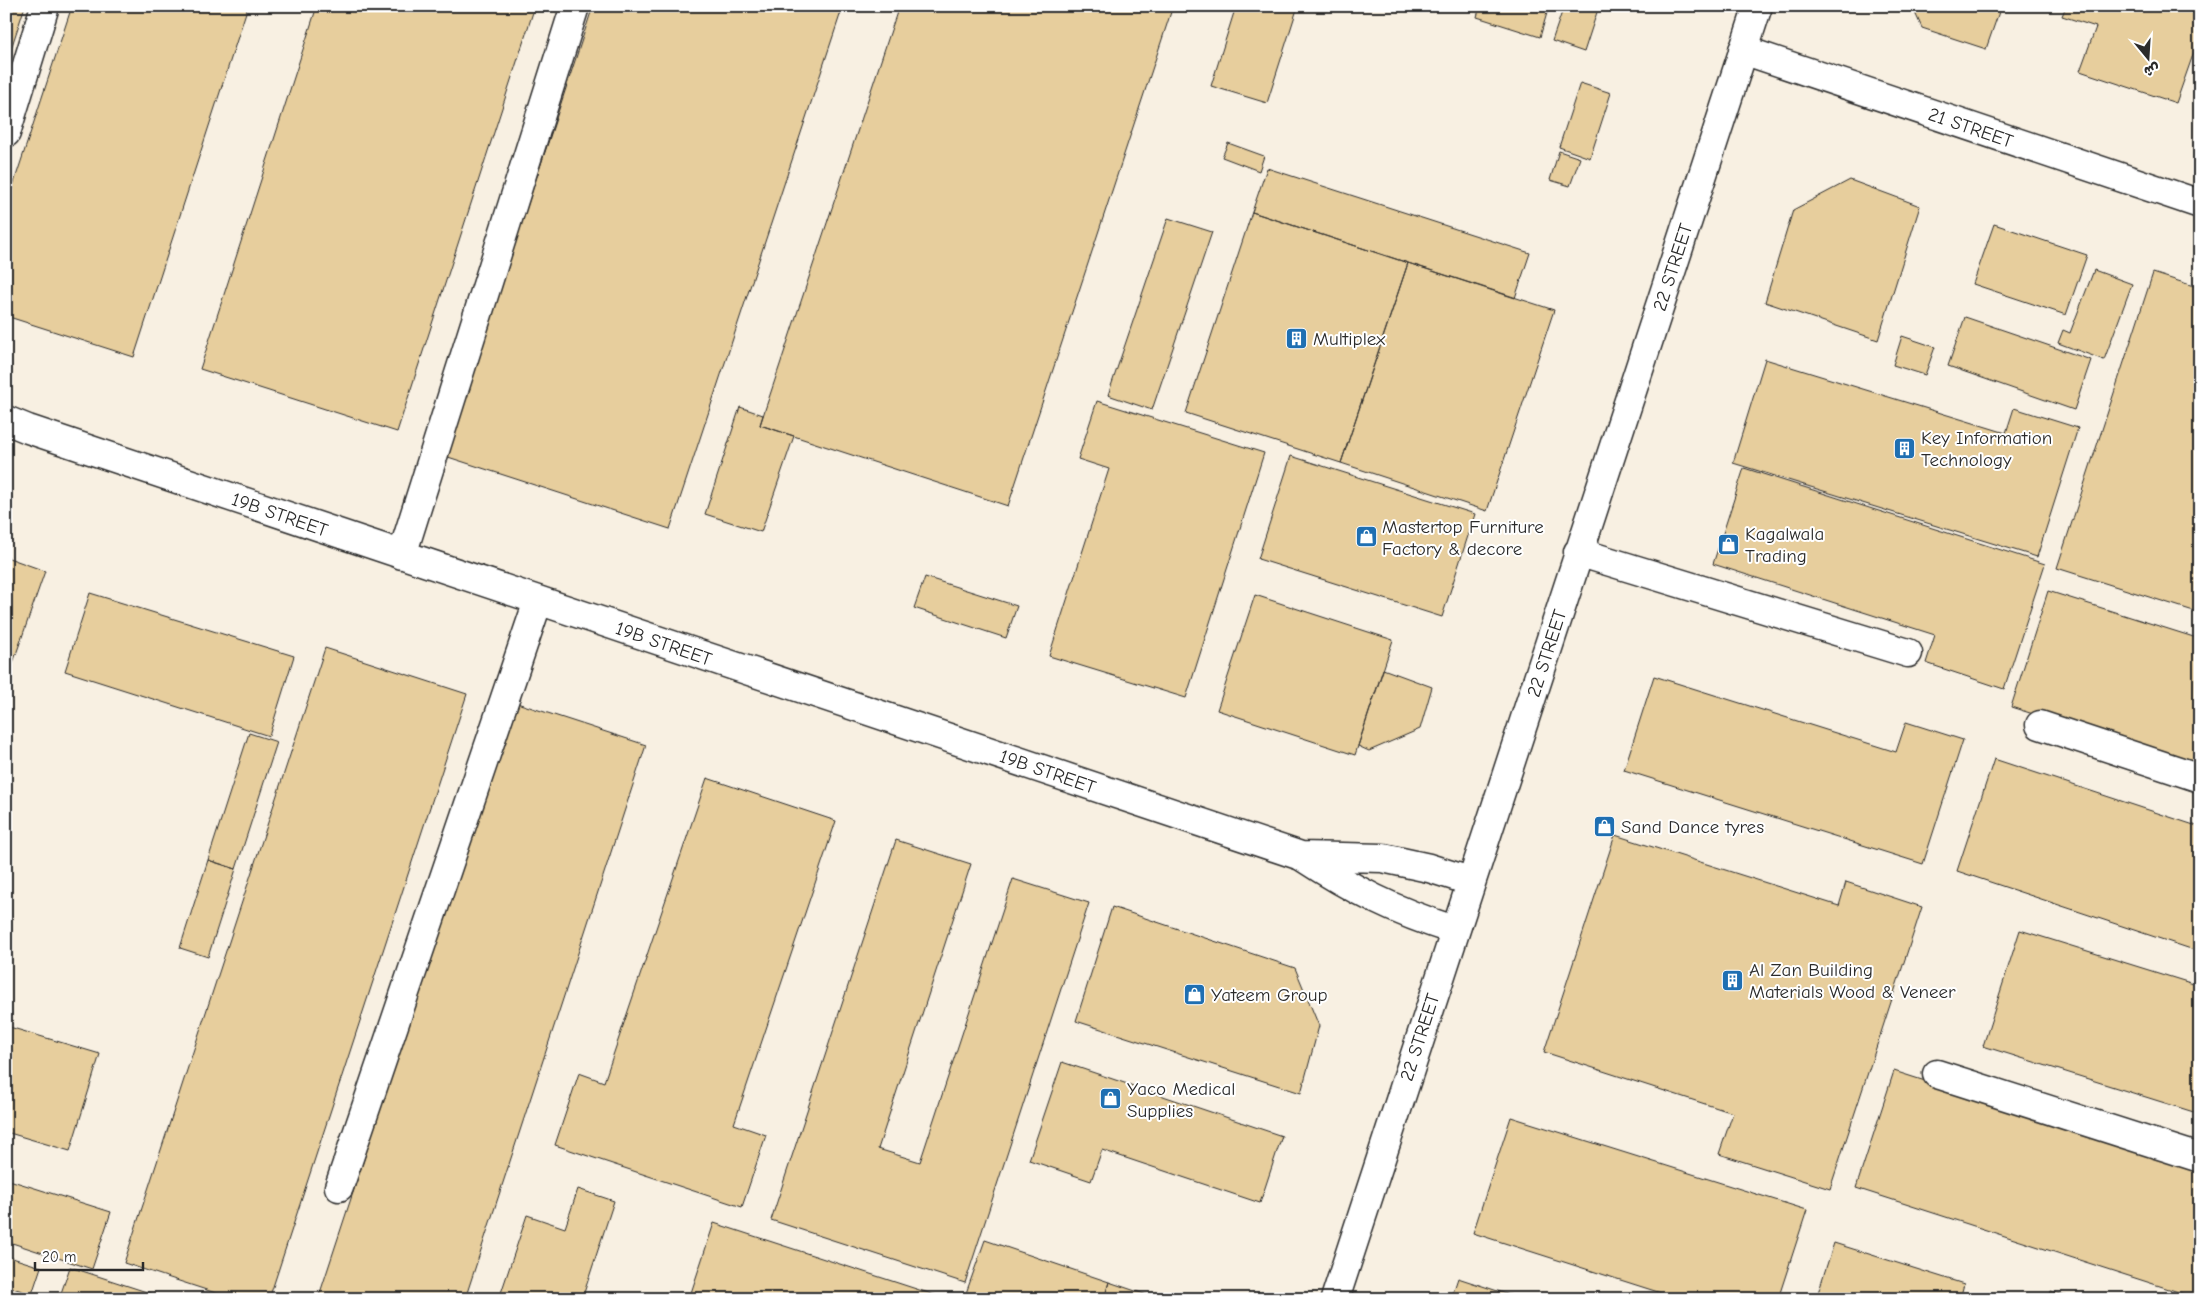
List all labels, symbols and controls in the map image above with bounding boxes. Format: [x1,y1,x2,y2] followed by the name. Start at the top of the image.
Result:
[2124,32,2174,82] north arrow
[2142,59,2162,80] text: ش
[1925,103,2016,153] street label: 21 STREET
[1648,221,1697,314] street label: 22 STREET
[1285,326,1309,350] building icon: Multiplex
[1313,328,1386,350] place label: Multiplex
[1921,427,2052,471] place label: Key Information Technology
[1893,436,1917,460] building icon: Key Information Technology
[229,488,331,542] street label: 19B STREET
[1382,516,1544,560] place label: Mastertop Furniture Factory & decore
[1745,523,1824,567] place label: Kagalwala Trading
[1354,525,1378,549] shop icon: Mastertop Furniture Factory & decore
[1717,532,1741,556] shop icon: Kagalwala Trading
[1522,607,1571,700] street label: 22 STREET
[613,617,715,671] street label: 19B STREET
[997,745,1099,799] street label: 19B STREET
[1593,814,1617,838] shop icon: Sand Dance tyres
[1621,816,1764,838] place label: Sand Dance tyres
[1749,959,1956,1003] place label: Al Zan Building Materials Wood & Veneer
[1721,968,1745,992] building icon: Al Zan Building Materials Wood & Veneer
[1183,982,1207,1006] shop icon: Yateem Group
[1211,984,1328,1006] place label: Yateem Group
[1395,991,1444,1084] street label: 22 STREET
[1127,1078,1235,1122] place label: Yaco Medical Supplies
[1099,1087,1123,1111] shop icon: Yaco Medical Supplies
[35,1240,142,1272] scale bar
[42,1248,76,1266] text: 20 m

